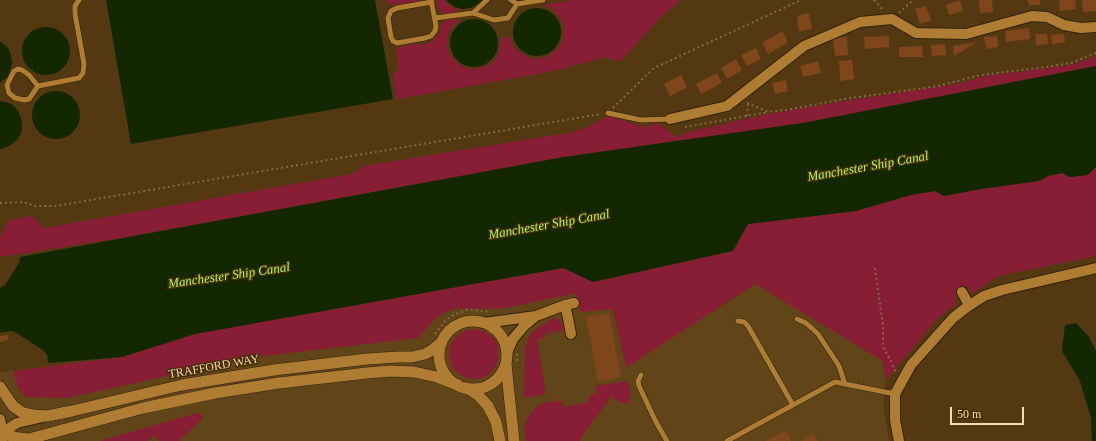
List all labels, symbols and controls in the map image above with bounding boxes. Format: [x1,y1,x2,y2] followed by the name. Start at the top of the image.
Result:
[806,149,930,185] water label: Manchester Ship Canal
[487,207,611,243] water label: Manchester Ship Canal
[167,260,291,292] water label: Manchester Ship Canal
[167,352,261,382] street label: TRAFFORD WAY
[952,399,1026,425] scale bar
[957,407,981,421] text: 50 m

